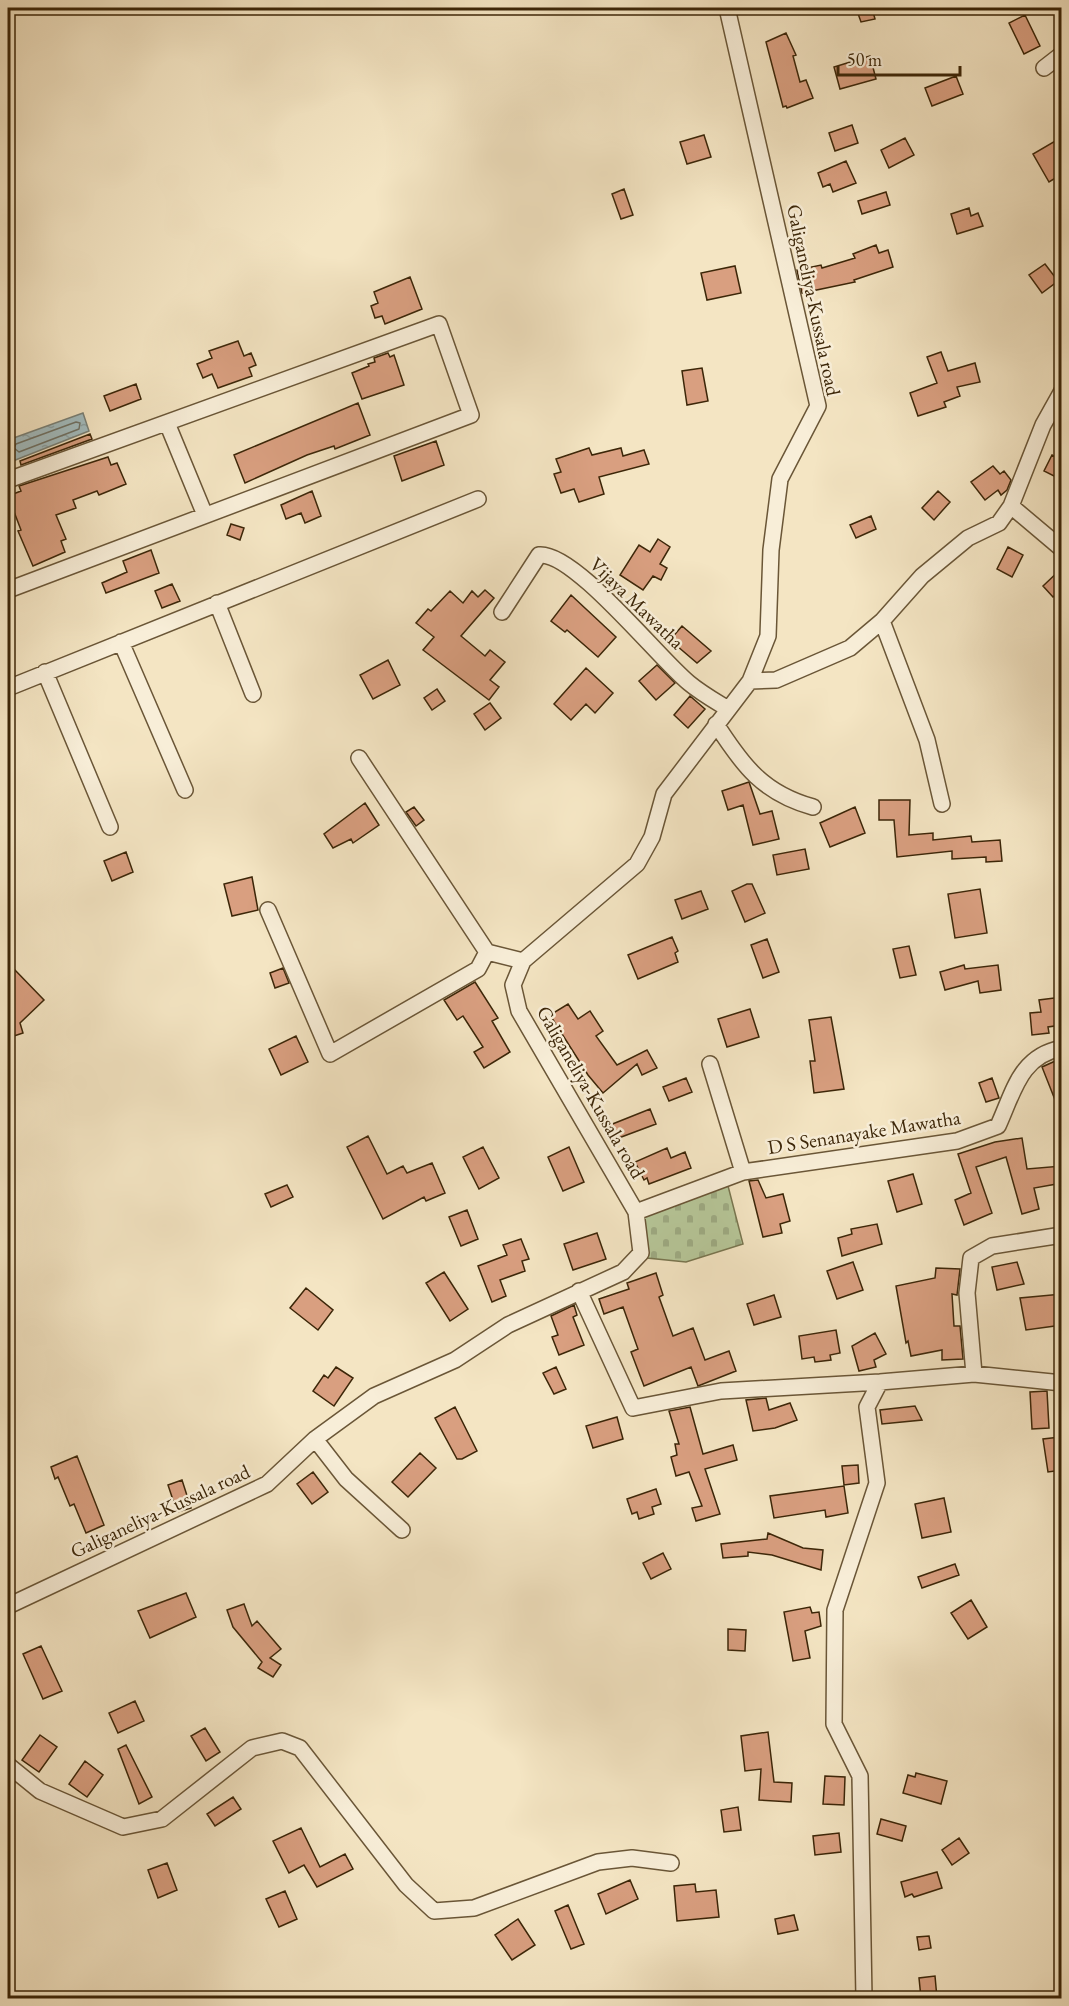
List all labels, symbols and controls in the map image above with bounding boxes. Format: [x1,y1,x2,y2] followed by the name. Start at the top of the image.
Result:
[838,39,960,77] scale bar
[847,48,882,71] text: 50 m
[781,202,847,399] street label: Galiganeliya-Kussala road
[584,551,690,655] street label: Vijaya Mawatha
[531,1001,651,1184] street label: Galiganeliya-Kussala road
[766,1104,962,1160] street label: D S Senanayake Mawatha
[66,1458,255,1564] street label: Galiganeliya-Kussala road

